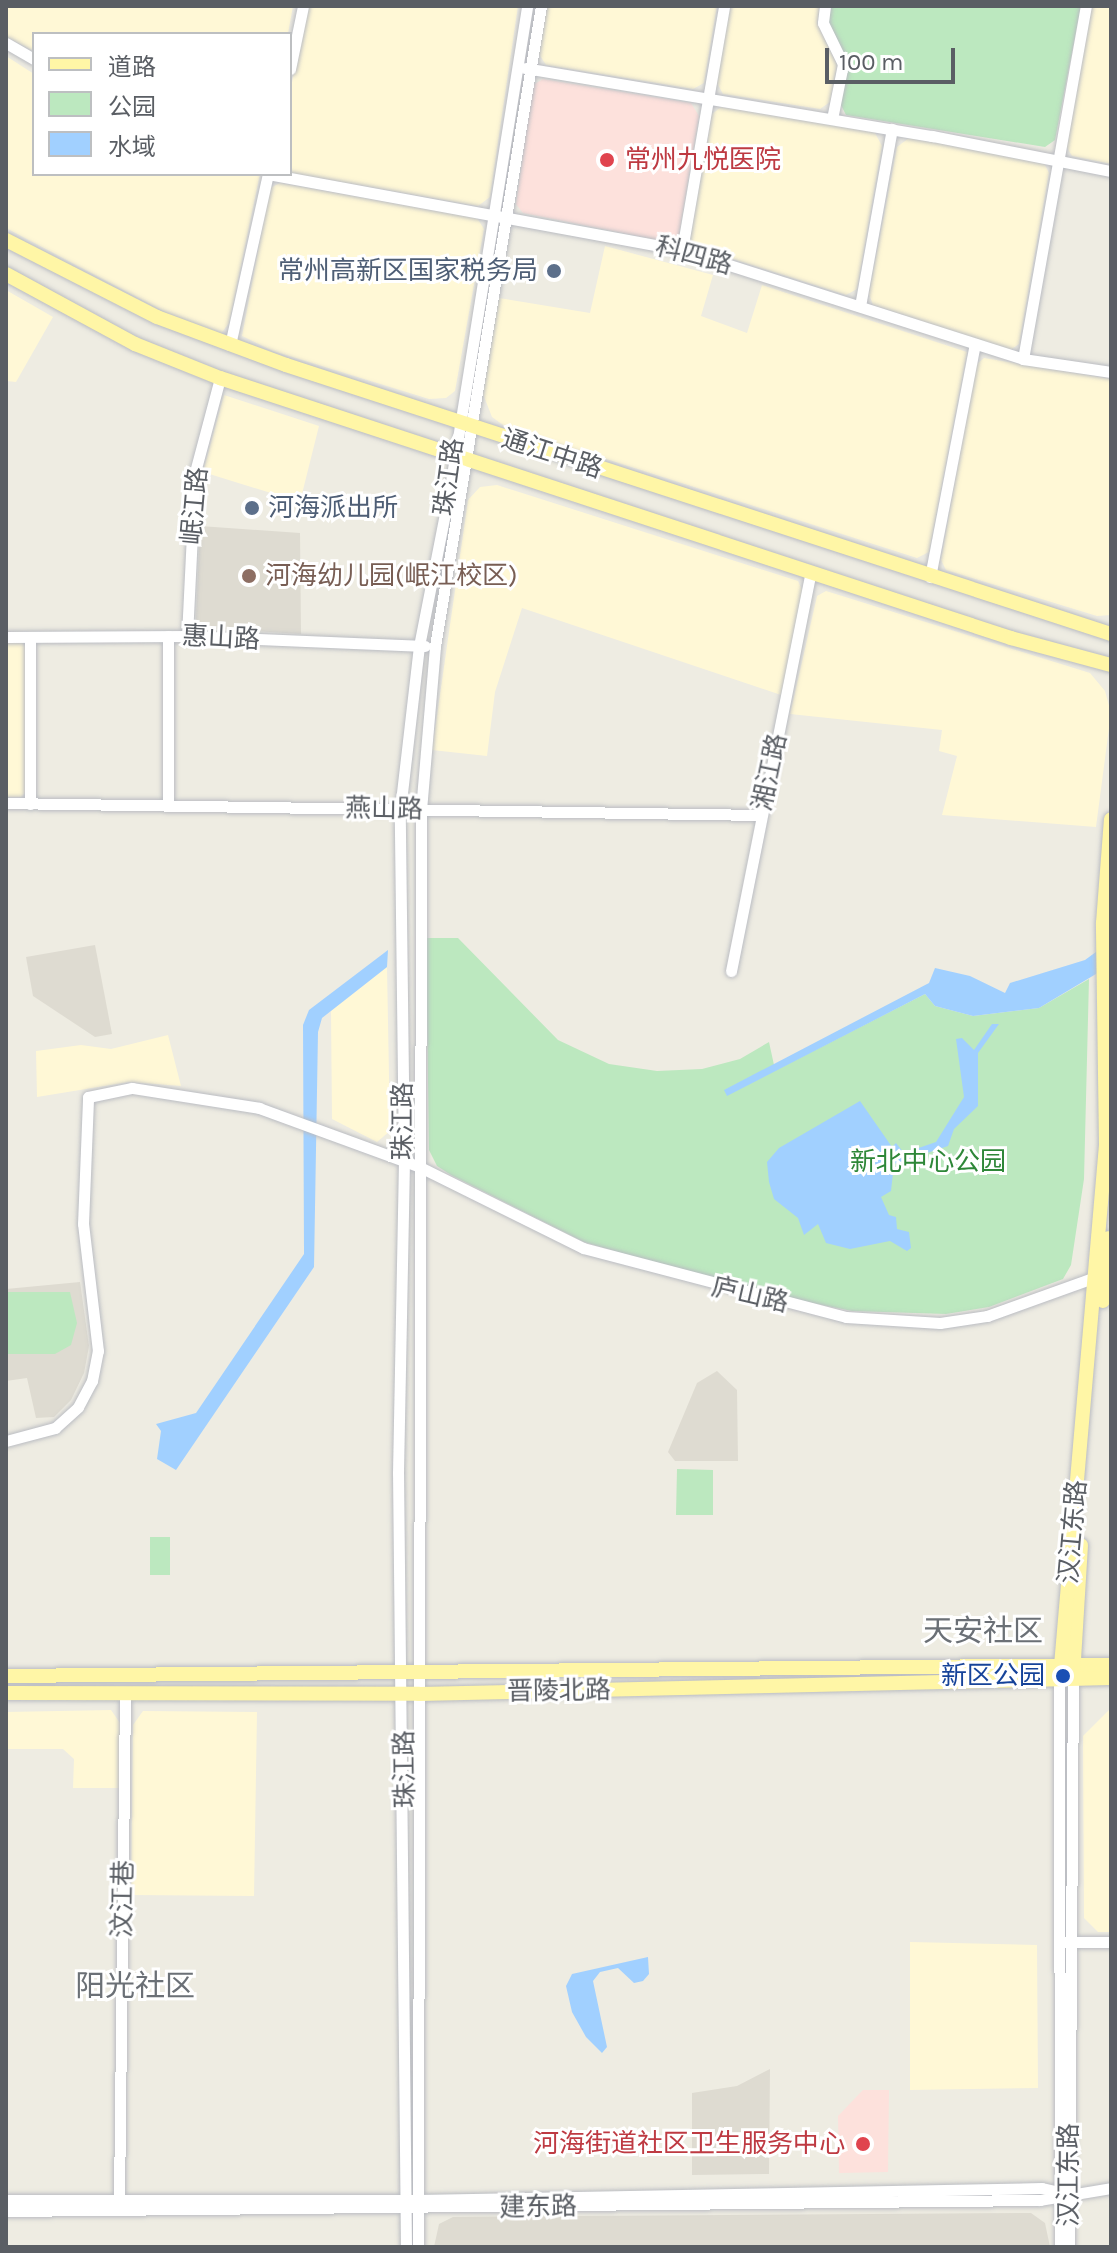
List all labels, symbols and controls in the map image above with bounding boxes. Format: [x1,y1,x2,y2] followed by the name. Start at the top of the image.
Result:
[32,32,292,176] legend
[829,32,959,82] scale bar
[839,48,904,76] text: 100 m
[108,53,156,81] text: 道路
[108,93,156,121] text: 公园
[108,133,156,161] text: 水域
[625,144,781,176] place label: 常州九悦医院
[596,149,618,171] marker: 常州九悦医院
[652,231,736,281] street label: 科四路
[278,255,538,287] place label: 常州高新区国家税务局
[545,262,563,280] marker: 常州高新区国家税务局
[498,423,606,485] street label: 通江中路
[428,436,470,518] street label: 珠江路
[176,466,214,546] street label: 岷江路
[268,492,398,524] place label: 河海派出所
[243,499,261,517] marker: 河海派出所
[265,560,517,592] place label: 河海幼儿园(岷江校区)
[240,567,258,585] marker: 河海幼儿园(岷江校区)
[181,620,261,656] street label: 惠山路
[747,731,793,813] street label: 湘江路
[345,793,423,825] street label: 燕山路
[387,1082,419,1160] street label: 珠江路
[850,1146,1006,1178] park label: 新北中心公园
[708,1271,792,1319] street label: 庐山路
[1053,1479,1093,1585] street label: 汉江东路
[923,1613,1043,1649] district label: 天安社区
[941,1660,1045,1692] place label: 新区公园
[1052,1665,1074,1687] marker: 新区公园
[507,1674,611,1708] street label: 晋陵北路
[389,1730,421,1808] street label: 珠江路
[107,1860,139,1938] street label: 汶江巷
[75,1968,195,2004] district label: 阳光社区
[1053,2123,1085,2227] street label: 汉江东路
[533,2128,845,2160] place label: 河海街道社区卫生服务中心
[852,2133,874,2155] marker: 河海街道社区卫生服务中心
[499,2191,577,2223] street label: 建东路

